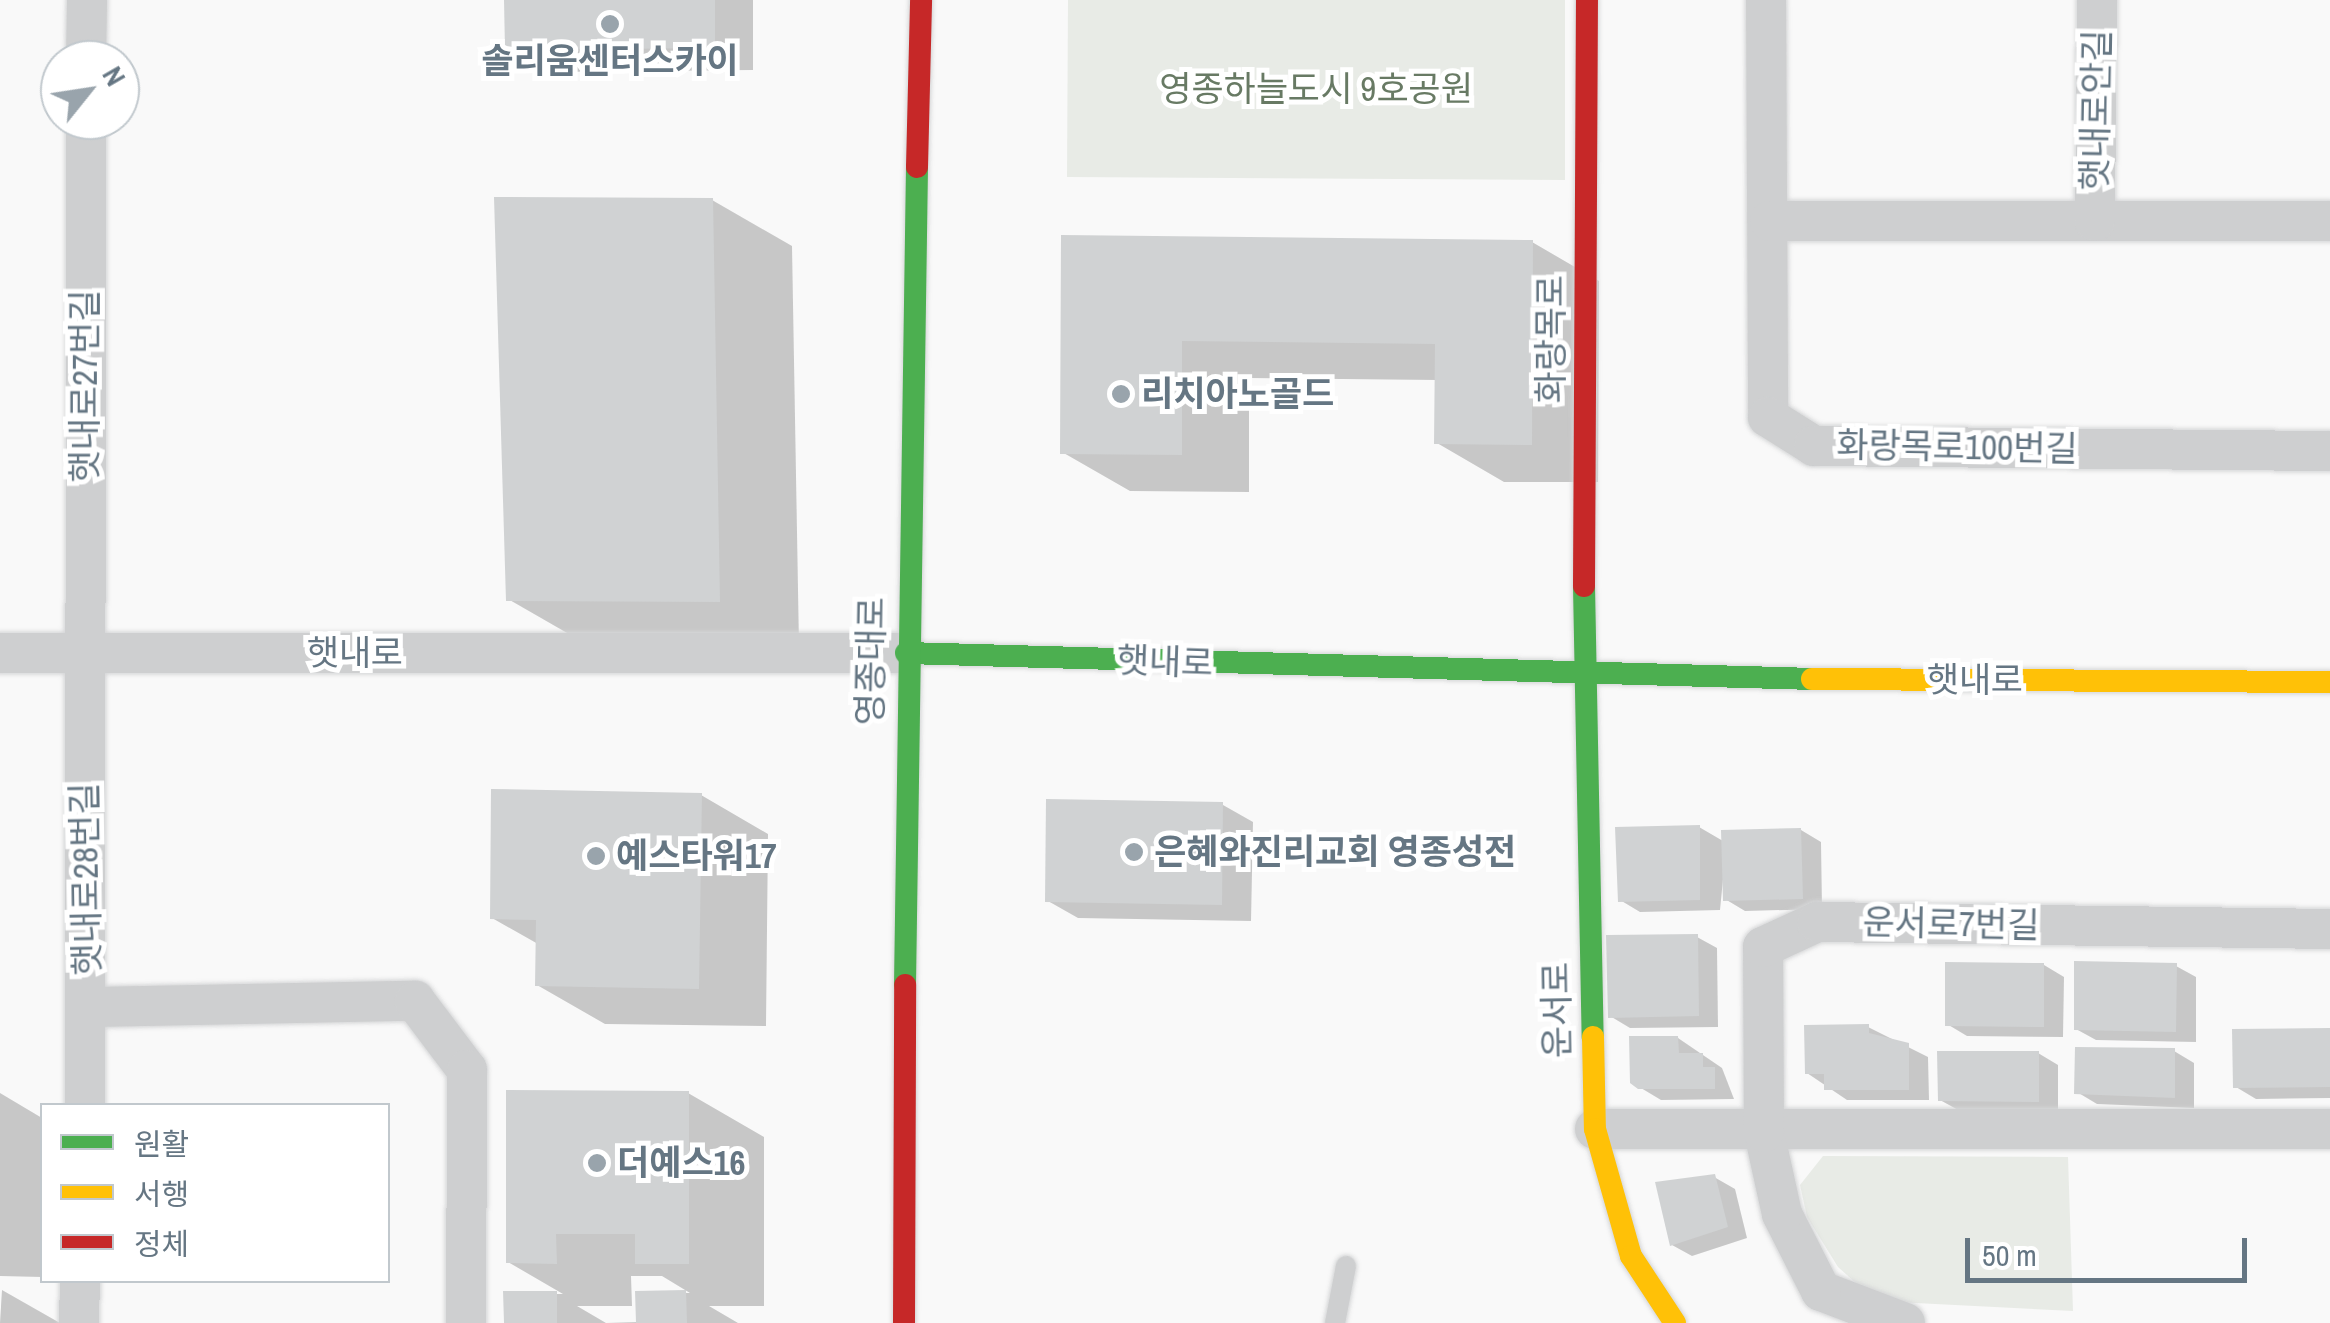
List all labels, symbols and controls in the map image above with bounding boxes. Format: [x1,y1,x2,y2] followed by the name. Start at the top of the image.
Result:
[599,13,621,35] marker: 솔리움센터스카이
[2074,29,2118,191] street label: 햇내로안길
[40,40,140,140] north arrow
[481,40,739,82] place label: 솔리움센터스카이
[94,59,135,93] text: N
[1159,68,1473,110] park label: 영종하늘도시 9호공원
[1530,275,1572,403] street label: 화랑목로
[64,290,106,482] street label: 햇내로27번길
[1141,373,1334,415] place label: 리치아노골드
[1110,383,1132,405] marker: 리치아노골드
[1836,424,2078,470] street label: 화랑목로100번길
[849,596,893,726] street label: 영종대로
[307,632,403,674] street label: 햇내로
[1116,639,1214,685] street label: 햇내로
[1927,659,2023,701] street label: 햇내로
[63,782,109,976] street label: 햇내로28번길
[1154,831,1516,873] place label: 은혜와진리교회 영종성전
[616,835,777,877] place label: 예스타워17
[1123,841,1145,863] marker: 은혜와진리교회 영종성전
[585,845,607,867] marker: 예스타워17
[1862,901,2040,947] street label: 운서로7번길
[1535,961,1579,1059] street label: 운서로
[40,1103,390,1283] legend
[134,1124,189,1164] text: 원활
[617,1142,746,1184] place label: 더예스16
[586,1152,608,1174] marker: 더예스16
[134,1174,189,1214] text: 서행
[1970,1218,2252,1280] scale bar
[134,1224,189,1264] text: 정체
[1982,1235,2037,1275] text: 50 m

